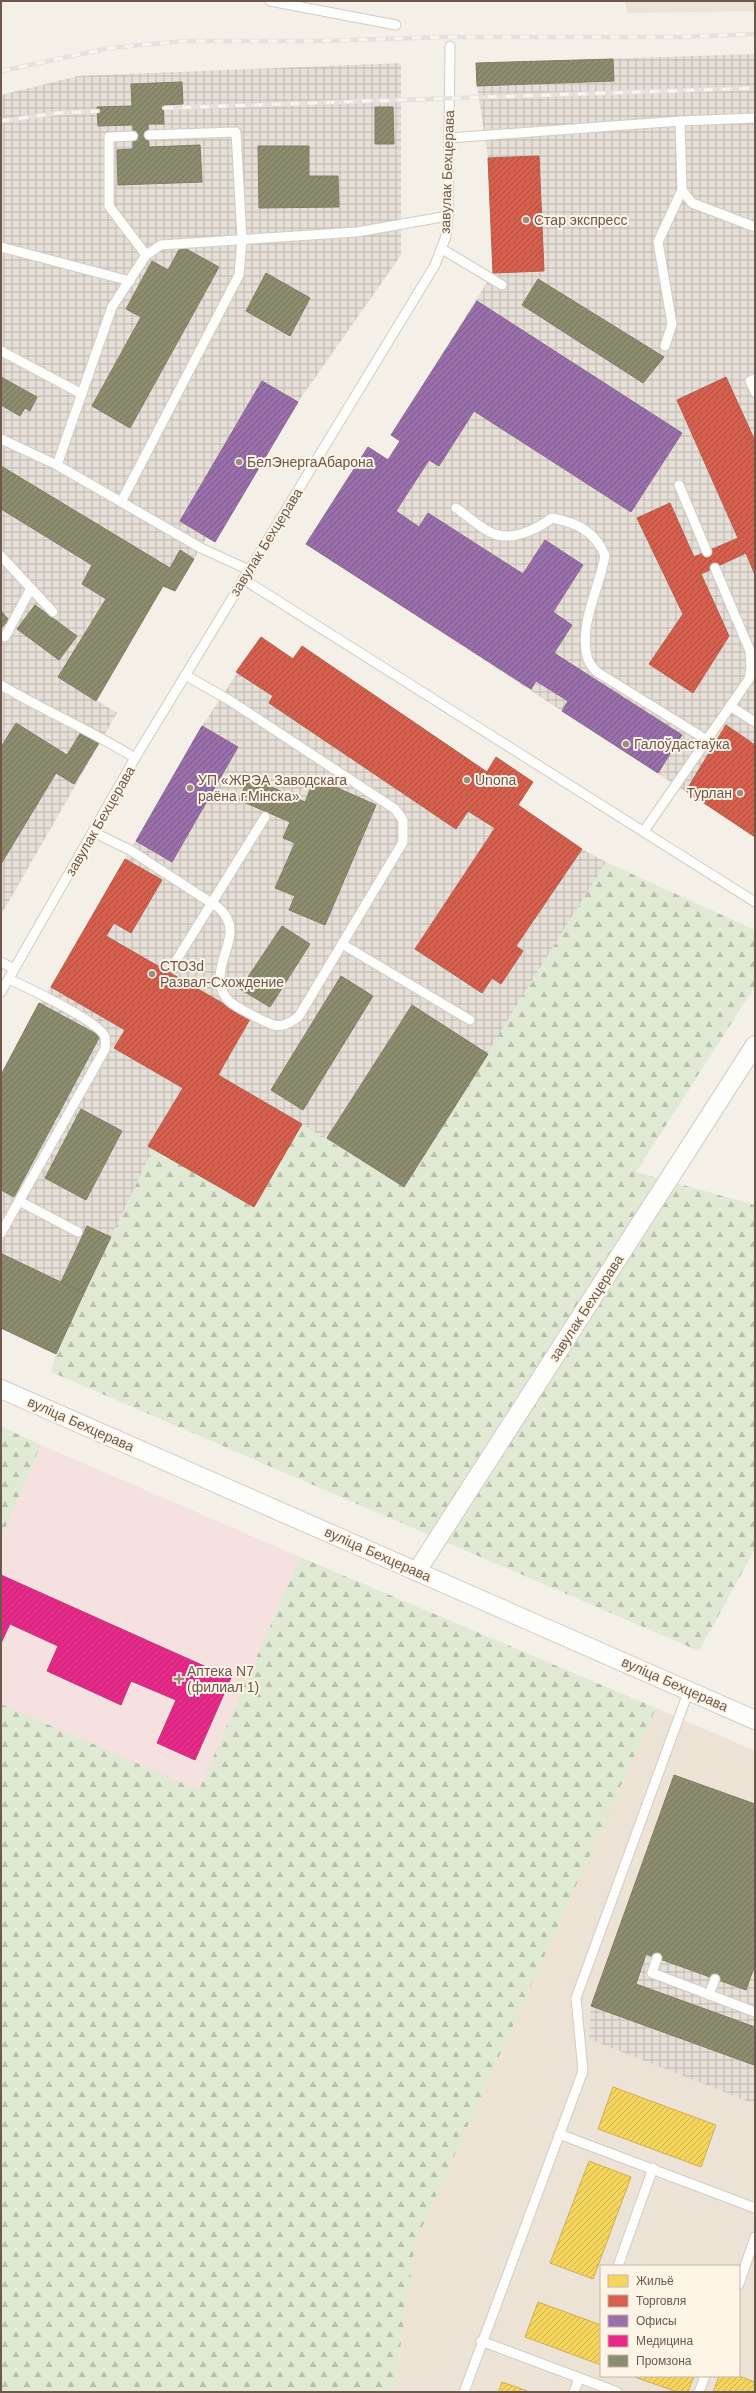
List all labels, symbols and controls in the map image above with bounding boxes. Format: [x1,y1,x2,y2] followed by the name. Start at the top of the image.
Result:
[437,110,457,234] street label: завулак Бехцерава
[534,212,627,228] place label: Стар экспресс
[521,215,531,225] marker: Стар экспресс
[247,454,374,470] place label: БелЭнергаАбарона
[234,457,244,467] marker: БелЭнергаАбарона
[226,485,306,599] street label: завулак Бехцерава
[634,736,730,752] place label: Галоўдастаўка
[621,739,631,749] marker: Галоўдастаўка
[62,763,138,879] street label: завулак Бехцерава
[198,772,347,804] place label: УП «ЖРЭА Заводскага раёна г.Мінска»
[475,772,516,788] place label: Unona
[462,775,472,785] marker: Unona
[185,783,195,793] marker: УП «ЖРЭА Заводскага раёна г.Мінска»
[686,785,732,801] place label: Турлан
[735,788,745,798] marker: Турлан
[160,958,284,990] place label: СТО3d Развал-Схождение
[147,969,157,979] marker: СТО3d Развал-Схождение
[546,1251,627,1364] street label: завулак Бехцерава
[25,1393,137,1455] street label: вуліца Бехцерава
[322,1523,434,1585] street label: вуліца Бехцерава
[619,1653,731,1715] street label: вуліца Бехцерава
[187,1663,259,1695] place label: Аптека N7 (филиал 1)
[174,1674,184,1684] marker: Аптека N7 (филиал 1)
[600,2265,740,2377] legend
[636,2274,674,2288] text: Жильё
[636,2294,686,2308] text: Торговля
[636,2314,677,2328] text: Офисы
[636,2334,693,2348] text: Медицина
[636,2354,692,2368] text: Промзона

